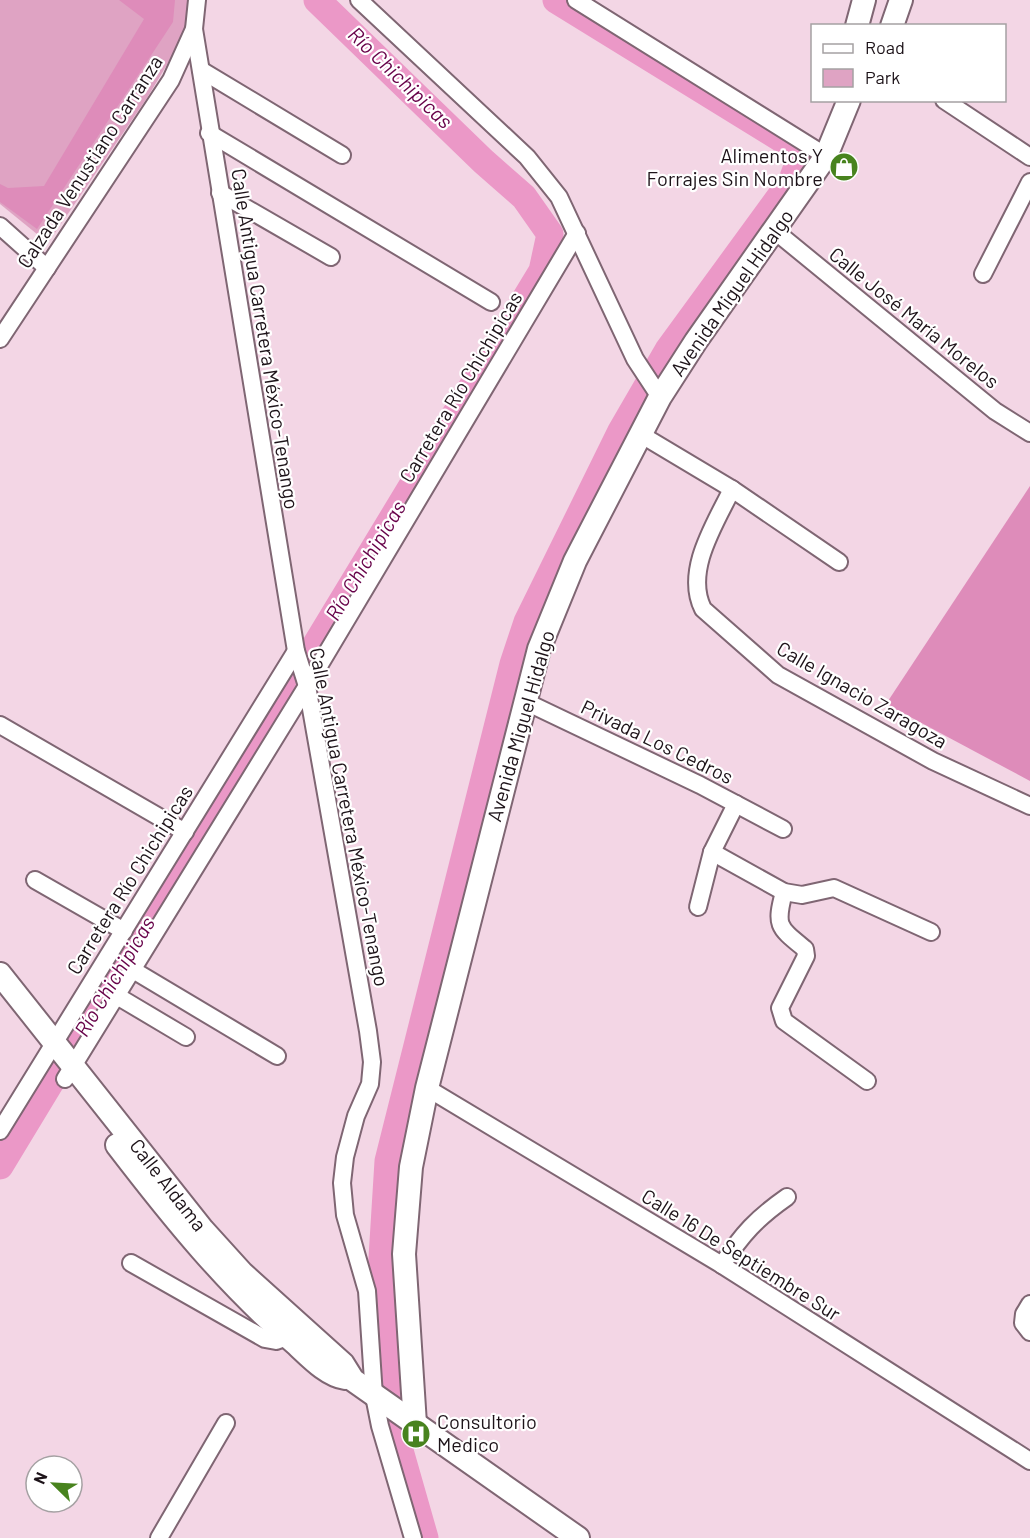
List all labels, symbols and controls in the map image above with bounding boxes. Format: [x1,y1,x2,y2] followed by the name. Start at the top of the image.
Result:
[344,21,459,133] water label: Río Chichipicas
[811,24,1006,102] legend
[865,36,905,58] text: Road
[11,51,167,272] street label: Calzada Venustiano Carranza
[865,66,900,88] text: Park
[647,143,823,190] place label: Alimentos Y Forrajes Sin Nombre
[828,151,860,183] shop icon: Alimentos Y Forrajes Sin Nombre
[227,167,305,511] street label: Calle Antigua Carretera México-Tenango
[665,204,798,380] street label: Avenida Miguel Hidalgo
[825,241,1004,393] street label: Calle José María Morelos
[394,287,527,486] street label: Carretera Río Chichipicas
[319,496,410,625] water label: Río Chichipicas
[481,627,559,824] street label: Avenida Miguel Hidalgo
[773,636,952,753] street label: Calle Ignacio Zaragoza
[305,645,395,988] street label: Calle Antigua Carretera México-Tenango
[578,694,737,788] street label: Privada Los Cedros
[62,781,198,979] street label: Carretera Río Chichipicas
[69,913,161,1041] water label: Río Chichipicas
[125,1133,212,1235] street label: Calle Aldama
[638,1183,845,1325] street label: Calle 16 De Septiembre Sur
[437,1409,537,1456] place label: Consultorio Medico
[400,1418,432,1450] hospital icon: Consultorio Medico
[24,1454,84,1514] north arrow
[29,1469,51,1486] text: N

